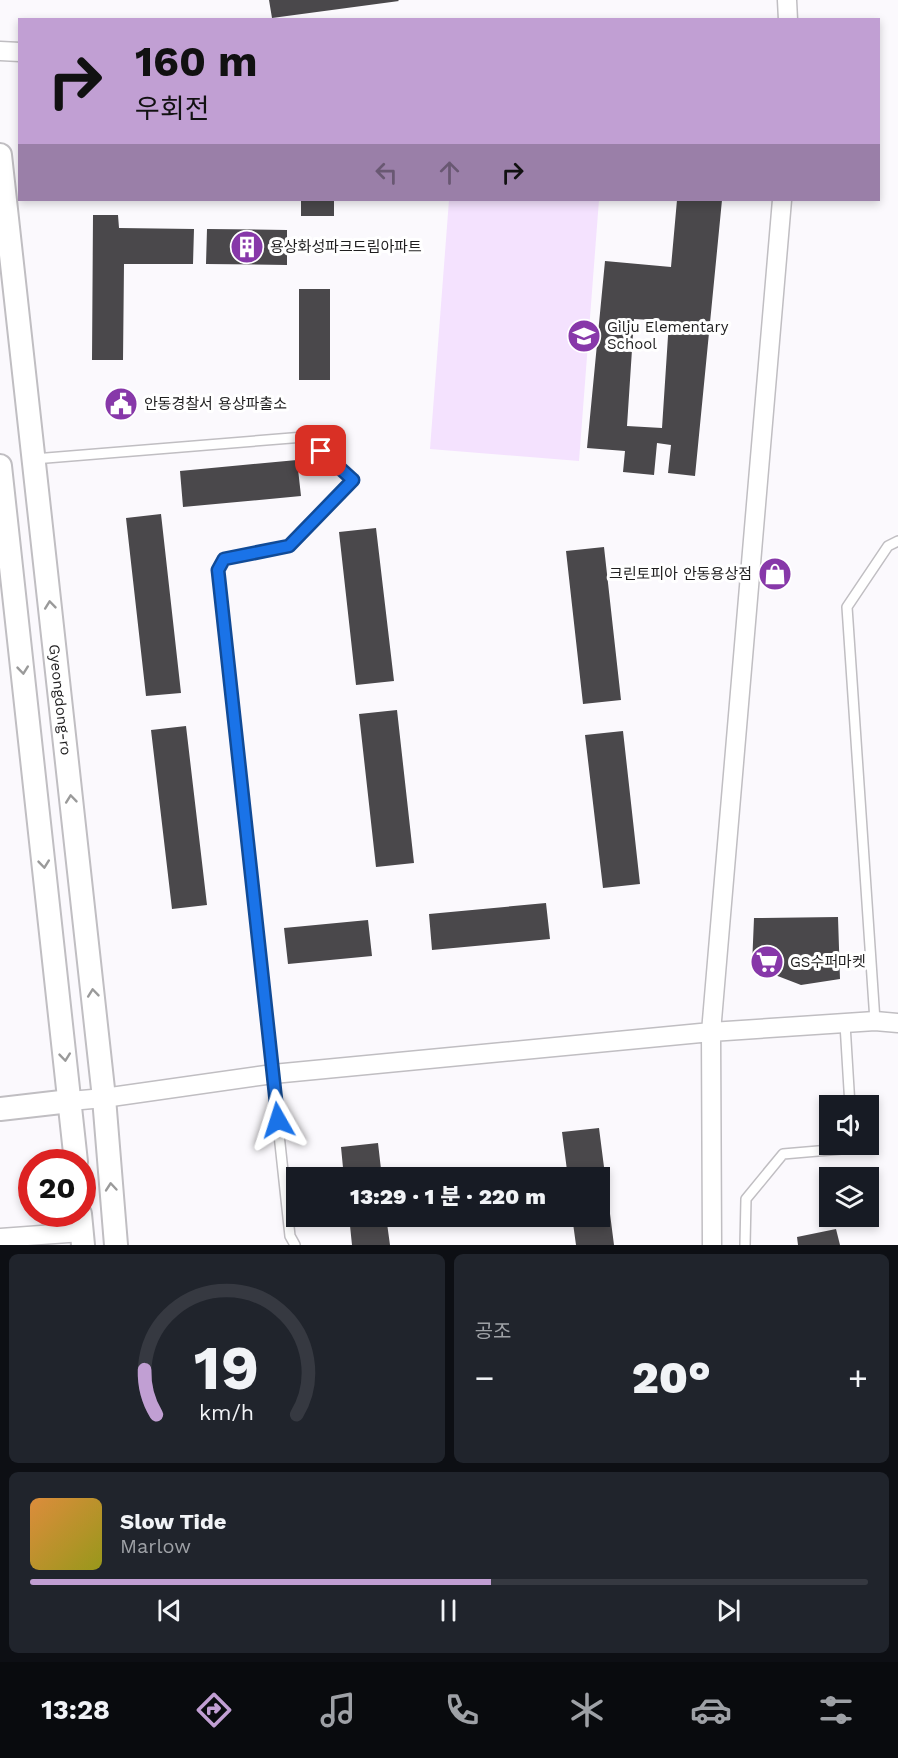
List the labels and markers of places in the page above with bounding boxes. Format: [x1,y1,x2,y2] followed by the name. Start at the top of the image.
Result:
[229,229,265,265] building icon: 용상화성파크드림아파트
[270,238,422,256] place label: 용상화성파크드림아파트
[566,318,602,354] school or university icon: Gilju Elementary School
[607,318,729,353] place label: Gilju Elementary School
[103,386,139,422] public building icon: 안동경찰서 용상파출소
[144,395,287,413] place label: 안동경찰서 용상파출소
[295,425,346,476] pin
[757,556,793,592] shop icon: 크린토피아 안동용상점
[609,565,752,583] place label: 크린토피아 안동용상점
[749,944,785,980] supermarket icon: GS수퍼마켓
[790,953,866,971] place label: GS수퍼마켓

